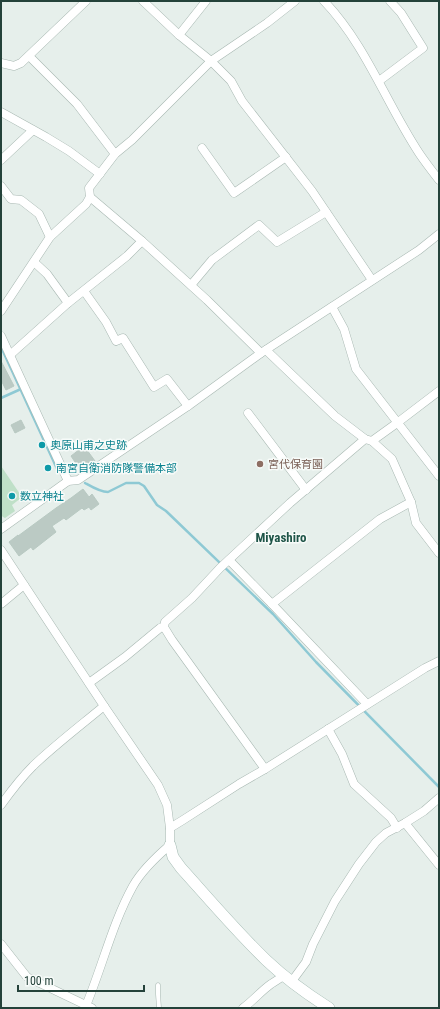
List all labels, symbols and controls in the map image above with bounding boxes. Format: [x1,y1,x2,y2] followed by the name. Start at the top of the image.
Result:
[50,439,127,452] place label: 奥原山甫之史跡
[37,440,47,450] marker: 奥原山甫之史跡
[268,458,323,471] place label: 宮代保育園
[255,459,265,469] marker: 宮代保育園
[56,462,177,475] place label: 南宮自衛消防隊警備本部
[43,463,53,473] marker: 南宮自衛消防隊警備本部
[20,490,64,503] place label: 数立神社
[7,491,17,501] marker: 数立神社
[255,530,307,545] district label: Miyashiro
[18,967,144,993] scale bar
[24,974,54,988] text: 100 m

